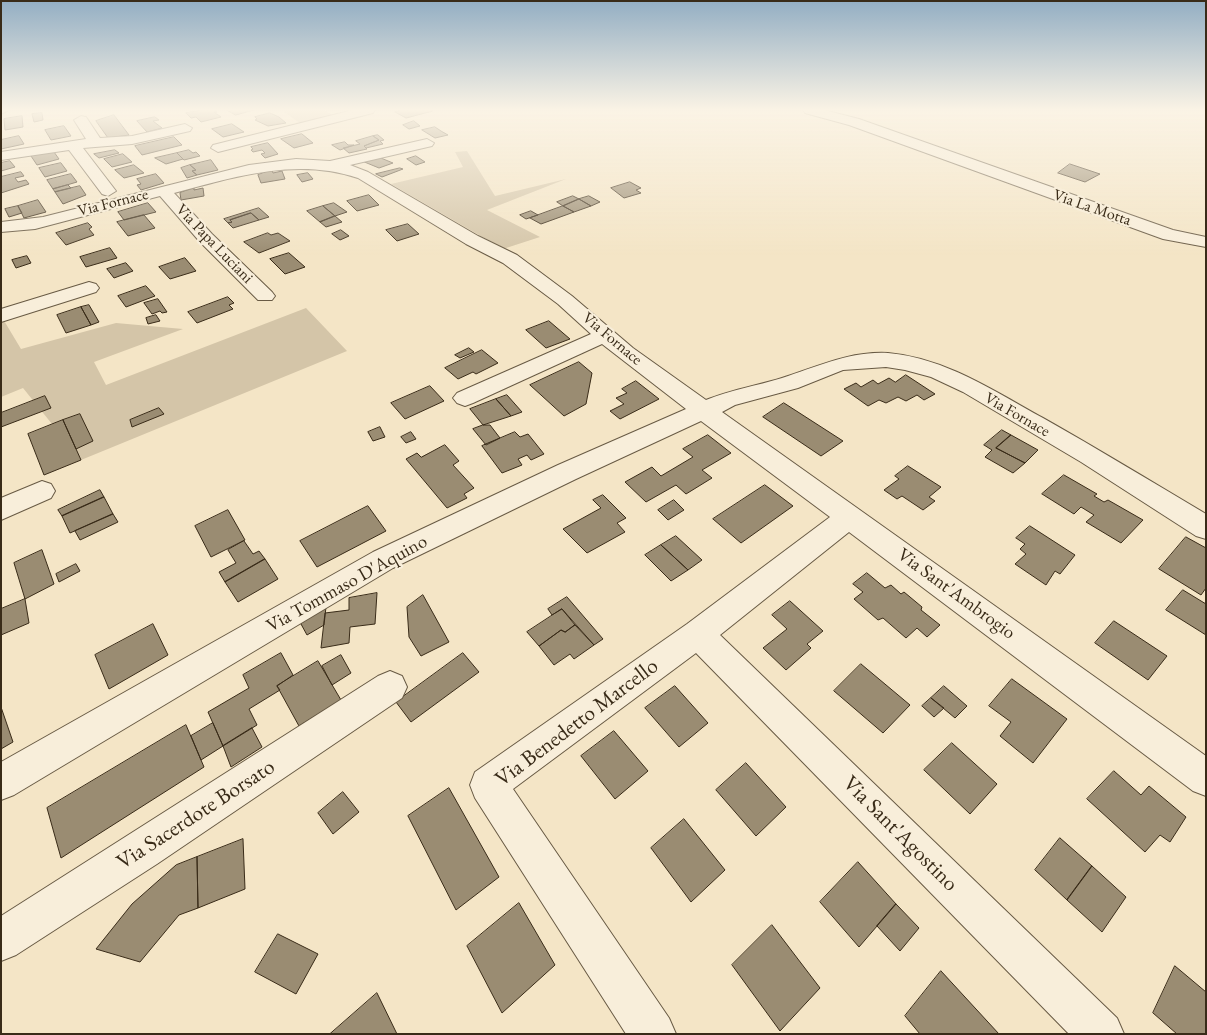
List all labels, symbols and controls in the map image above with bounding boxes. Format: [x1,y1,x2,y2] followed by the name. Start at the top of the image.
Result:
[76,185,150,221] street label: Via Fornace
[1050,186,1134,230] street label: Via La Motta
[171,200,257,288] street label: Via Papa Luciani
[578,308,646,370] street label: Via Fornace
[981,389,1053,441] street label: Via Fornace
[263,530,431,638] street label: Via Tommaso D'Aquino
[892,544,1020,644] street label: Via Sant'Ambrogio
[490,653,664,793] street label: Via Benedetto Marcello
[112,754,280,876] street label: Via Sacerdote Borsato
[837,771,963,897] street label: Via Sant'Agostino

